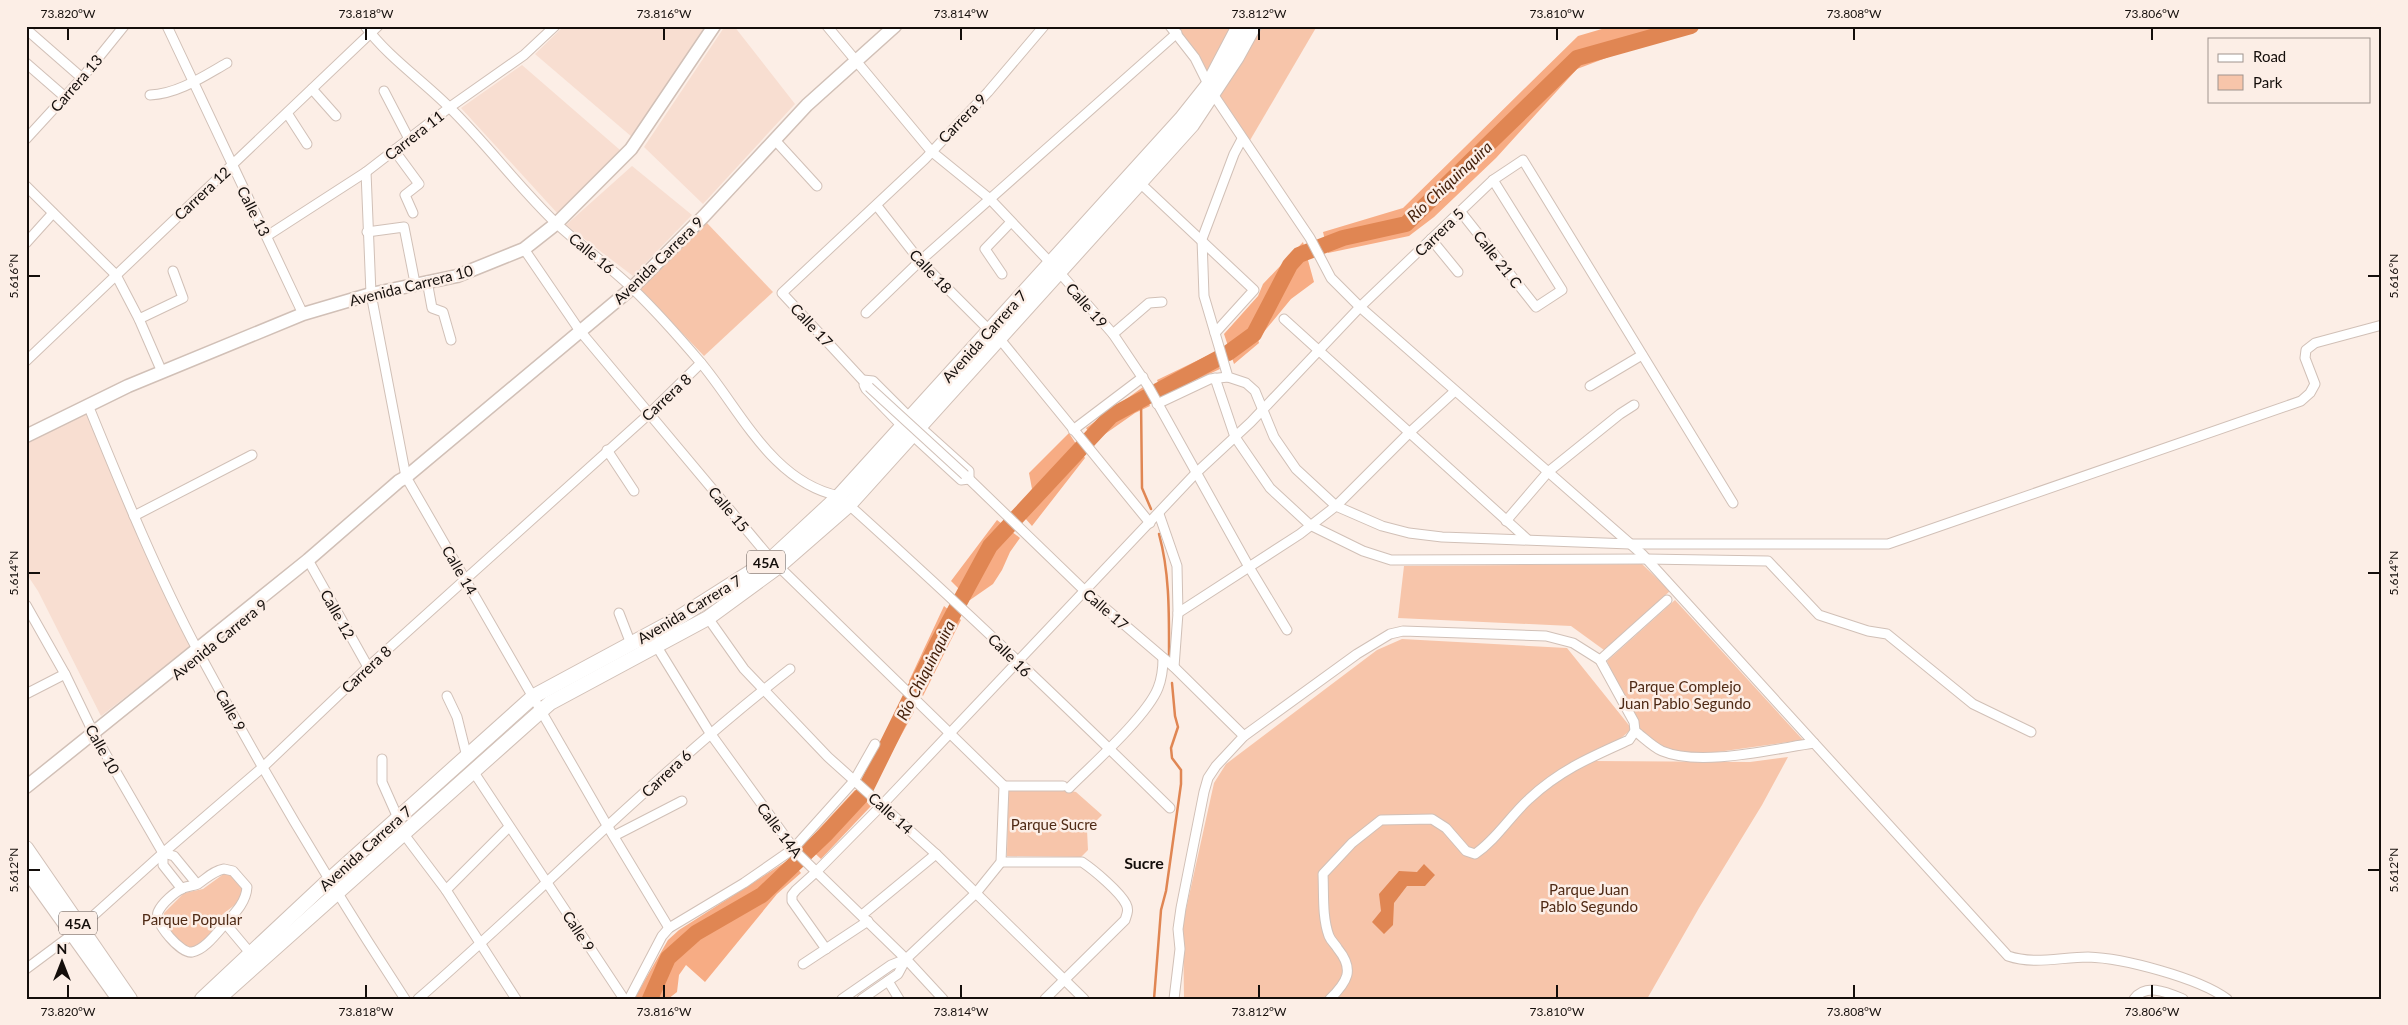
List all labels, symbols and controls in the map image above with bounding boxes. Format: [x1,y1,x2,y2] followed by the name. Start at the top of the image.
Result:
[40,6,96,21] text: 73.820°W
[338,6,394,21] text: 73.818°W
[636,6,692,21] text: 73.816°W
[933,6,989,21] text: 73.814°W
[1231,6,1287,21] text: 73.812°W
[1529,6,1585,21] text: 73.810°W
[1826,6,1882,21] text: 73.808°W
[2124,6,2180,21] text: 73.806°W
[2208,38,2370,102] legend
[2253,47,2286,65] text: Road
[46,51,106,115] street label: Carrera 13
[2253,73,2283,91] text: Park
[934,90,990,146] street label: Carrera 9
[381,106,447,164] street label: Carrera 11
[1402,137,1496,225] water label: Río Chiquinquira
[170,163,234,223] street label: Carrera 12
[234,183,274,239] street label: Calle 13
[1411,204,1467,260] street label: Carrera 5
[609,213,707,307] street label: Avenida Carrera 9
[1470,227,1526,291] street label: Calle 21 C
[566,229,619,277] street label: Calle 16
[906,245,956,297] street label: Calle 18
[6,254,21,298] text: 5.616°N
[2386,254,2401,298] text: 5.616°N
[347,261,475,309] street label: Avenida Carrera 10
[1063,279,1111,331] street label: Calle 19
[938,286,1030,386] street label: Avenida Carrera 7
[787,299,837,351] street label: Calle 17
[637,369,695,425] street label: Carrera 8
[705,483,753,535] street label: Calle 15
[439,542,481,598] street label: Calle 14
[747,550,785,574] road number: 45A
[6,551,21,595] text: 5.614°N
[2386,551,2401,595] text: 5.614°N
[634,571,744,647] street label: Avenida Carrera 7
[1080,585,1132,634] street label: Calle 17
[317,586,359,642] street label: Calle 12
[167,595,271,683] street label: Avenida Carrera 9
[892,617,958,723] water label: Río Chiquinquira
[985,630,1036,681] street label: Calle 16
[337,641,395,697] street label: Carrera 8
[1619,677,1751,712] park label: Parque Complejo Juan Pablo Segundo
[212,686,250,734] street label: Calle 9
[82,721,124,777] street label: Calle 10
[637,745,695,801] street label: Carrera 6
[865,788,917,838] street label: Calle 14
[754,799,807,862] street label: Calle 14A
[315,802,415,894] street label: Avenida Carrera 7
[1011,815,1097,833] park label: Parque Sucre
[6,848,21,892] text: 5.612°N
[2386,848,2401,892] text: 5.612°N
[1124,853,1164,872] district label: Sucre
[1540,880,1638,915] park label: Parque Juan Pablo Segundo
[559,907,599,955] street label: Calle 9
[142,910,243,928] park label: Parque Popular
[59,911,97,934] road number: 45A
[38,938,88,988] north arrow
[57,940,67,957] text: N
[40,1004,96,1019] text: 73.820°W
[338,1004,394,1019] text: 73.818°W
[636,1004,692,1019] text: 73.816°W
[933,1004,989,1019] text: 73.814°W
[1231,1004,1287,1019] text: 73.812°W
[1529,1004,1585,1019] text: 73.810°W
[1826,1004,1882,1019] text: 73.808°W
[2124,1004,2180,1019] text: 73.806°W

